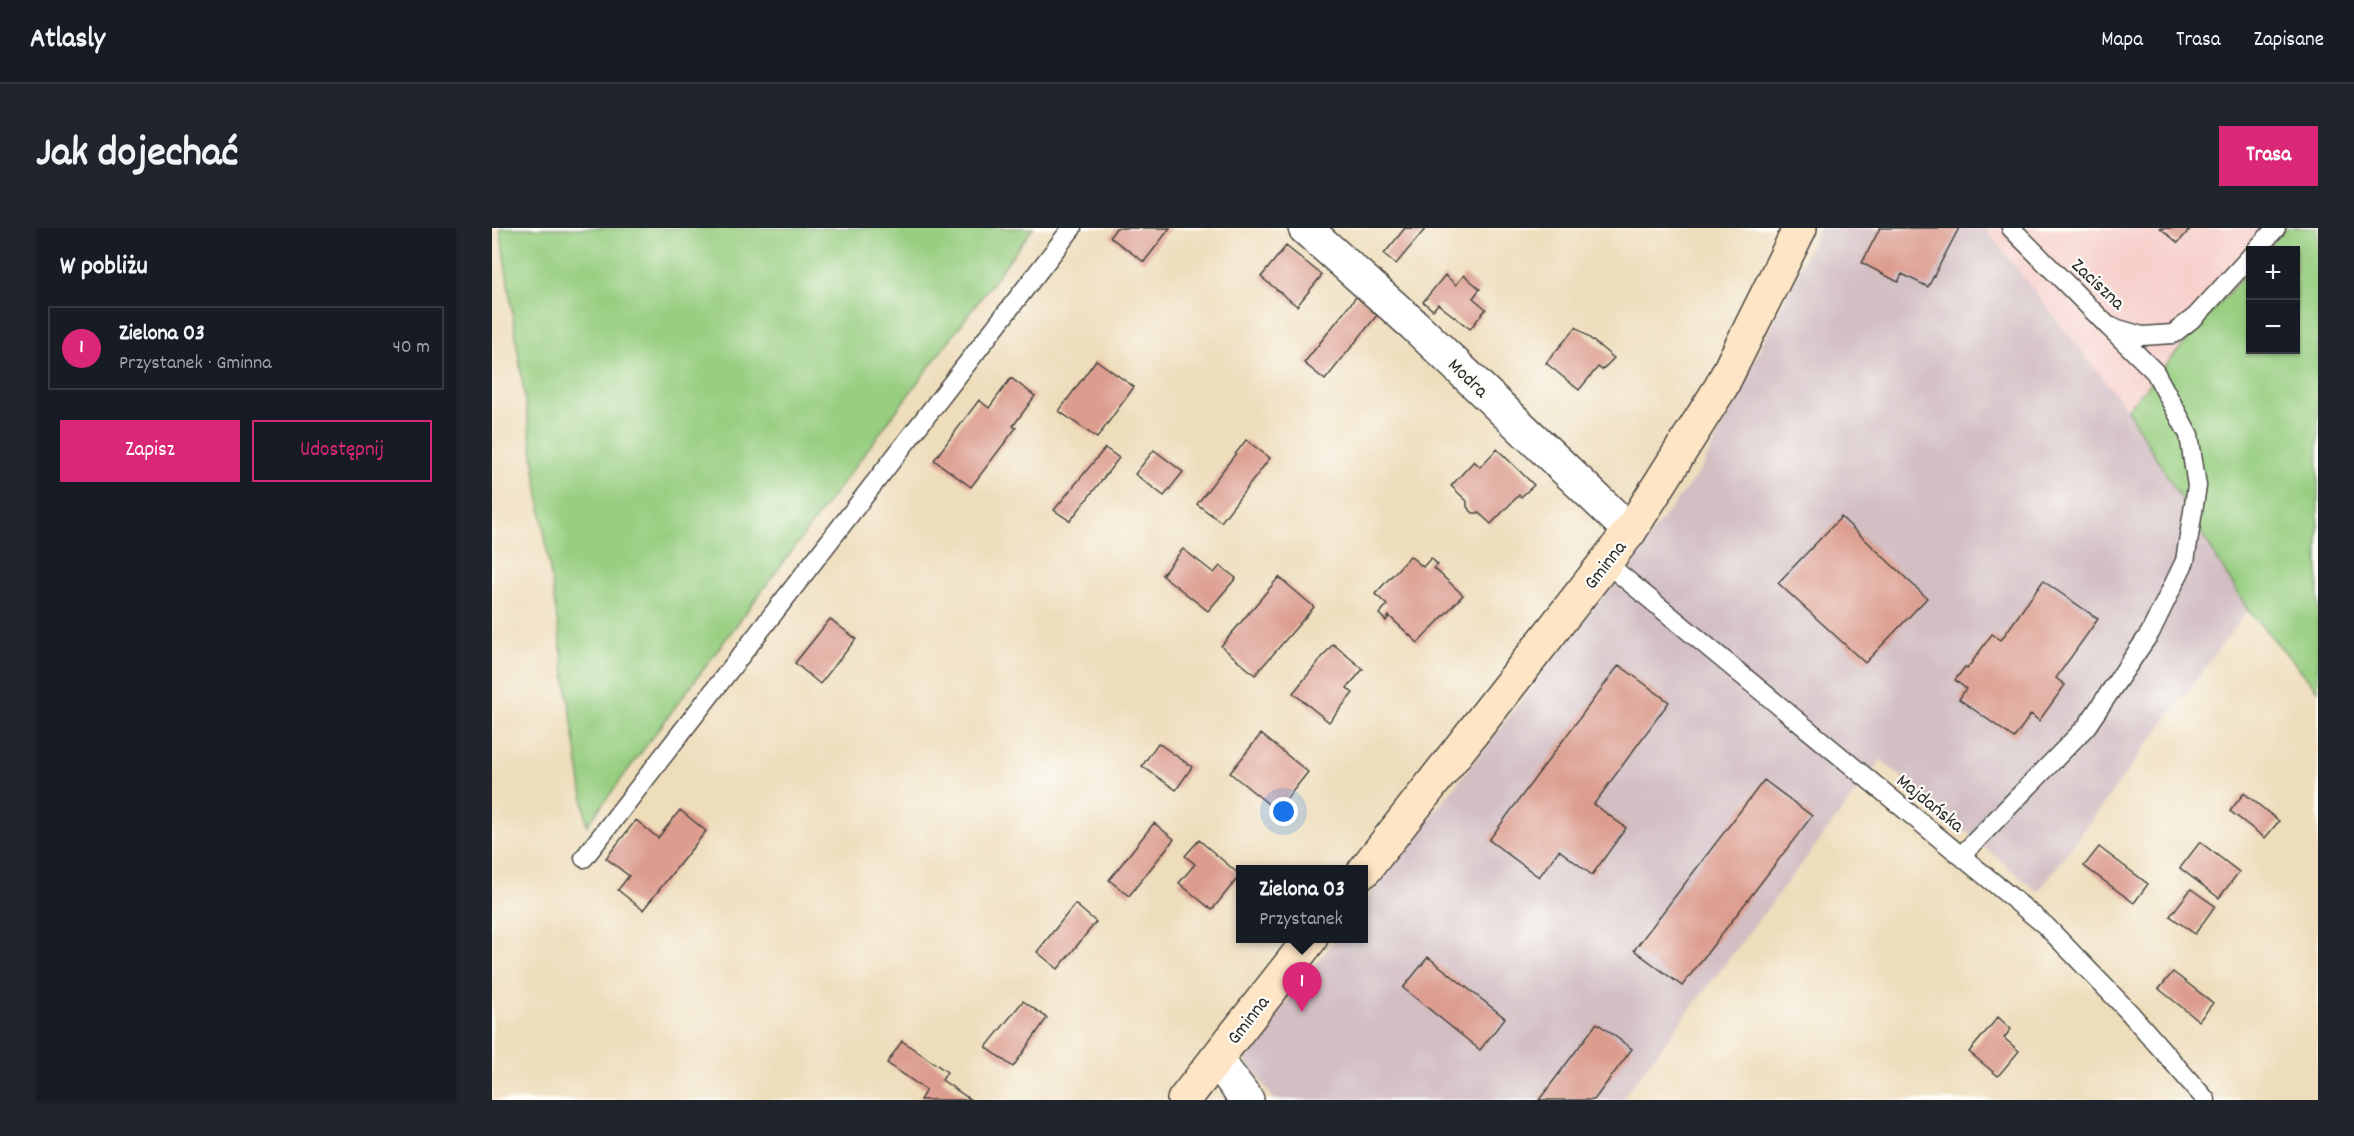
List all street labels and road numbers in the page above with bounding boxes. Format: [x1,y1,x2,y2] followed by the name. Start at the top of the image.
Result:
[2064,253,2131,318] street label: Zaciszna
[1440,353,1494,406] street label: Modra
[1578,535,1635,596] street label: Gminna
[1889,768,1970,841] street label: Majdańska
[1221,990,1278,1051] street label: Gminna

